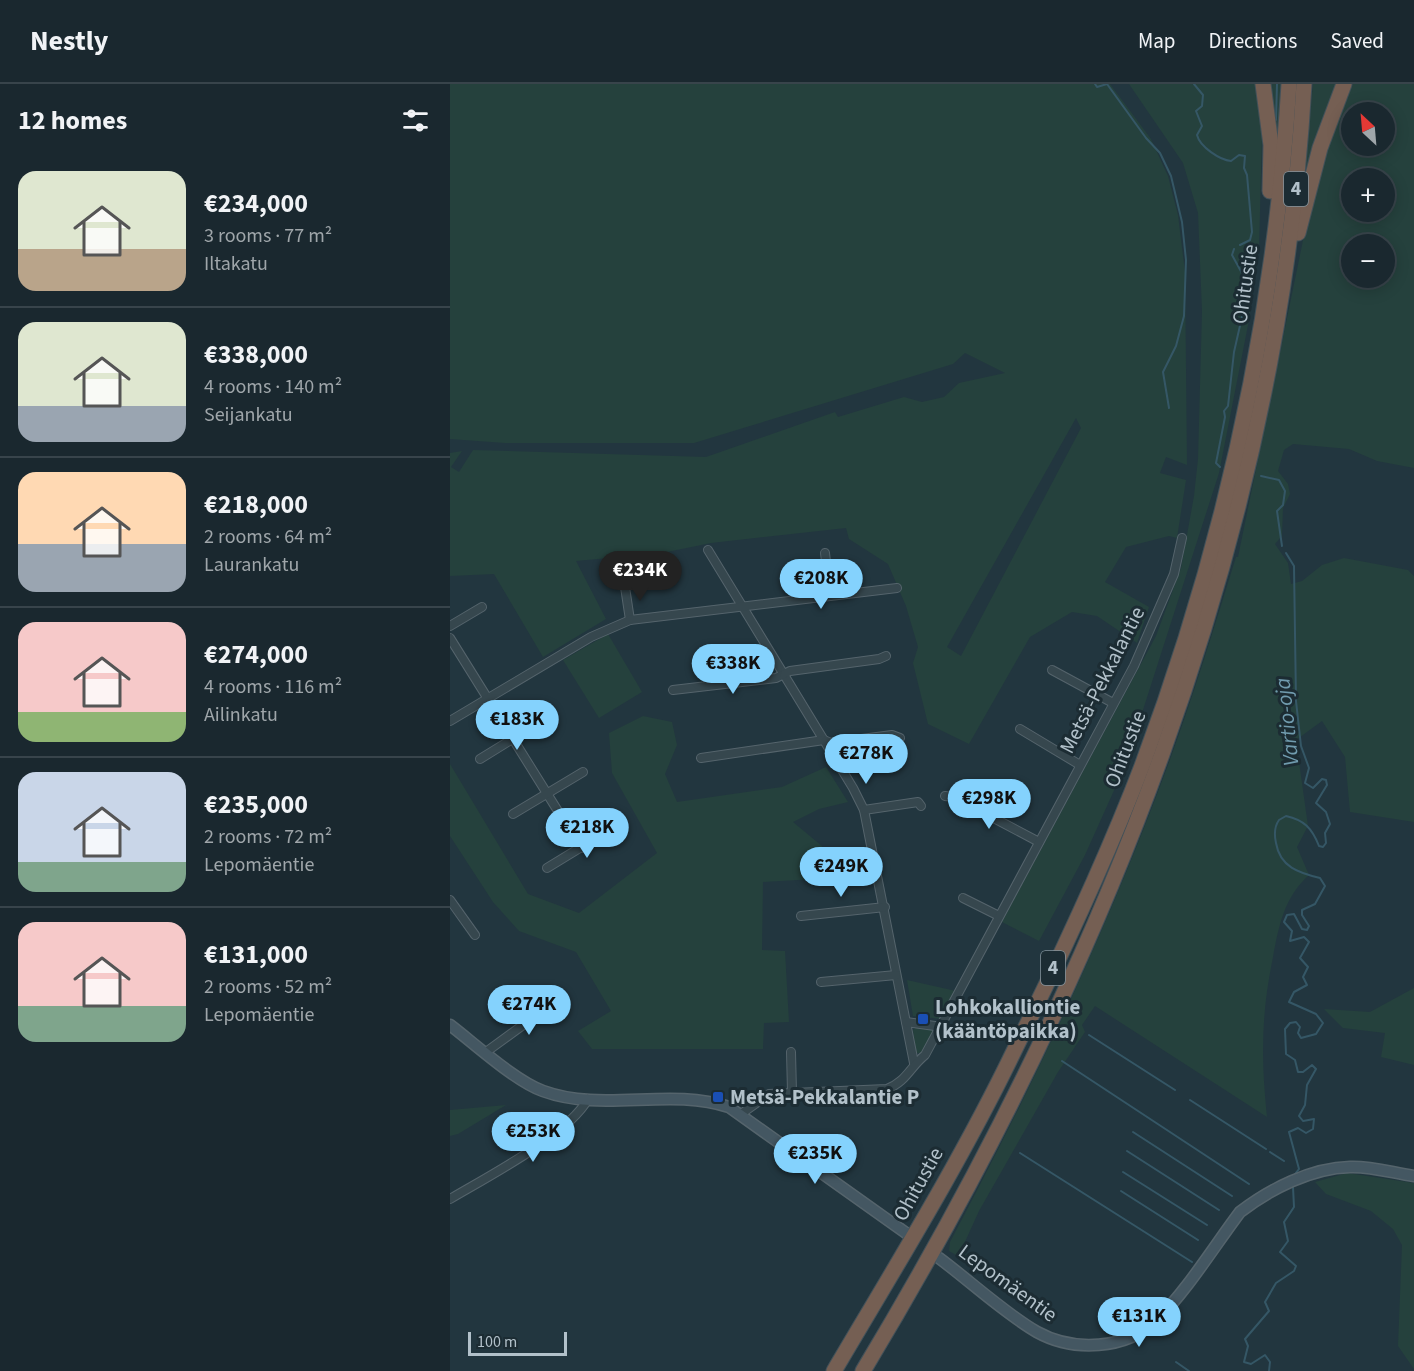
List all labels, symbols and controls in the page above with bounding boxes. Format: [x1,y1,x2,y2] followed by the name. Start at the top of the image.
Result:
[30,21,108,61] text: Nestly
[1138,26,1176,56] text: Map
[1209,26,1297,56] text: Directions
[1330,26,1384,56] text: Saved
[18,102,127,139] text: 12 homes
[1341,102,1395,156] north arrow
[1341,102,1395,288] map controls
[399,104,432,137] icon: filters
[1341,168,1395,222] button: +
[1284,172,1308,206] road number: 4
[204,185,308,222] text: €234,000
[66,195,138,267] icon: home
[204,222,332,250] text: 3 rooms · 77 m²
[1341,234,1395,288] button: −
[1225,242,1265,326] street label: Ohitustie
[204,250,268,278] text: Iltakatu
[204,336,308,373] text: €338,000
[66,346,138,418] icon: home
[204,373,342,401] text: 4 rooms · 140 m²
[204,401,293,429] text: Seijankatu
[204,486,308,523] text: €218,000
[66,496,138,568] icon: home
[204,523,332,551] text: 2 rooms · 64 m²
[204,551,299,579] text: Laurankatu
[598,551,682,602] pin: €234K
[613,556,667,584] text: €234K
[779,559,863,610] pin: €208K
[794,564,848,592] text: €208K
[1052,601,1152,759] street label: Metsä-Pekkalantie
[204,636,308,673] text: €274,000
[691,644,775,695] pin: €338K
[66,646,138,718] icon: home
[706,649,760,677] text: €338K
[204,673,342,701] text: 4 rooms · 116 m²
[1266,676,1308,768] water label: Vartio-oja
[475,700,559,751] pin: €183K
[204,701,278,729] text: Ailinkatu
[490,705,544,733] text: €183K
[1097,706,1153,792] street label: Ohitustie
[824,734,908,785] pin: €278K
[839,739,893,767] text: €278K
[947,779,1031,830] pin: €298K
[962,784,1016,812] text: €298K
[204,786,308,823] text: €235,000
[66,796,138,868] icon: home
[545,808,629,859] pin: €218K
[560,813,614,841] text: €218K
[204,823,332,851] text: 2 rooms · 72 m²
[799,847,883,898] pin: €249K
[204,851,314,879] text: Lepomäentie
[814,852,868,880] text: €249K
[204,936,308,973] text: €131,000
[66,946,138,1018] icon: home
[1041,951,1065,985] road number: 4
[204,973,332,1001] text: 2 rooms · 52 m²
[487,985,571,1036] pin: €274K
[502,990,556,1018] text: €274K
[935,992,1080,1046] place label: Lohkokalliontie (kääntöpaikka)
[204,1001,314,1029] text: Lepomäentie
[916,1012,930,1026] marker: Lohkokalliontie (kääntöpaikka)
[730,1082,919,1112] place label: Metsä-Pekkalantie P
[711,1090,725,1104] marker: Metsä-Pekkalantie P
[491,1112,575,1163] pin: €253K
[506,1117,560,1145] text: €253K
[773,1134,857,1185] pin: €235K
[788,1139,842,1167] text: €235K
[885,1142,951,1226] street label: Ohitustie
[952,1237,1064,1329] street label: Lepomäentie
[1097,1297,1181,1348] pin: €131K
[1112,1302,1166,1330] text: €131K
[468,1329,567,1356] scale bar
[477,1331,517,1353] text: 100 m

